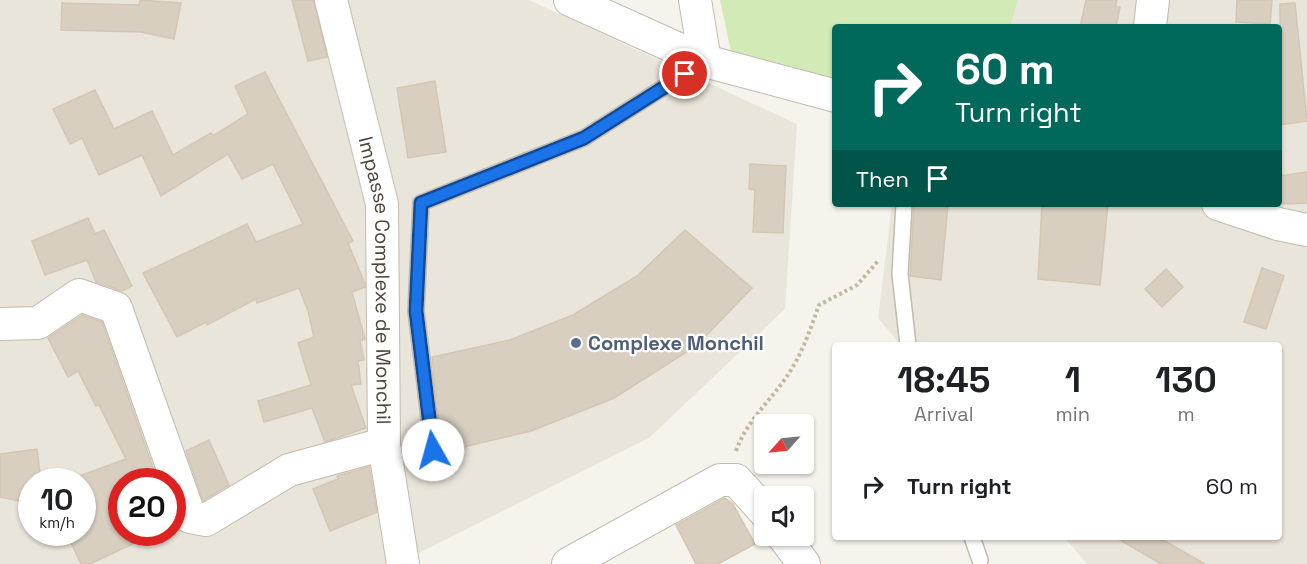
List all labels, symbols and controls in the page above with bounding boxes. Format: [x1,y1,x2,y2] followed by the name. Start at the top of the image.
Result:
[955,43,1055,96] text: 60 m
[659,48,710,99] pin
[856,48,934,126] icon: right
[668,57,701,90] icon: arrive
[955,95,1082,130] text: Turn right
[353,134,397,425] street label: Impasse Complexe de Monchil
[921,162,954,195] icon: arrive
[856,165,909,193] text: Then
[588,330,764,356] place label: Complexe Monchil
[569,336,583,350] marker: Complexe Monchil
[897,357,990,403] text: 18:45
[1065,357,1081,403] text: 1
[1155,357,1217,403] text: 130
[914,401,974,427] text: Arrival
[1056,401,1090,427] text: min
[1177,401,1195,427] text: m
[754,414,814,474] north arrow
[754,414,814,546] map controls
[401,418,465,482] position arrow
[108,468,186,546] speed limit sign: 20
[856,470,889,503] icon: right
[907,472,1012,500] text: Turn right
[1206,472,1258,500] text: 60 m
[41,480,74,519] text: 10
[754,486,814,546] button: sound
[39,513,75,532] text: km/h

